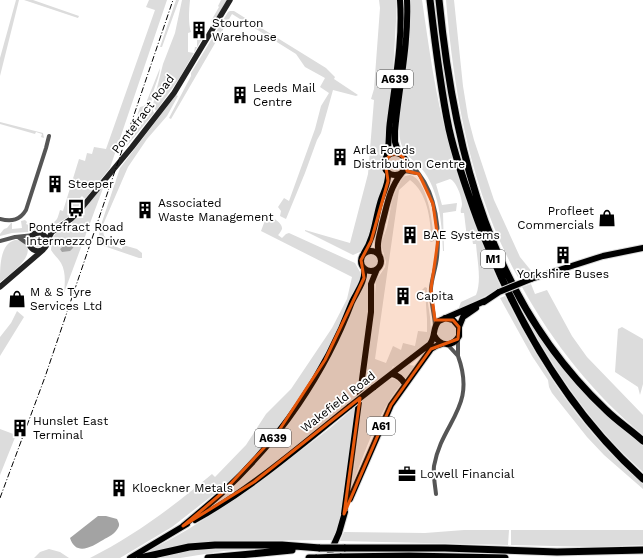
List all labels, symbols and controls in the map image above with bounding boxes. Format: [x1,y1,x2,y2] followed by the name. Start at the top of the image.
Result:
[212,16,277,44] place label: Stourton Warehouse
[189,20,209,40] building icon: Stourton Warehouse
[377,70,413,88] road number: A639
[109,72,177,156] street label: Pontefract Road
[253,81,316,109] place label: Leeds Mail Centre
[230,85,250,105] building icon: Leeds Mail Centre
[353,143,465,171] place label: Arla Foods Distribution Centre
[330,147,350,167] building icon: Arla Foods Distribution Centre
[45,174,65,194] building icon: Steeper
[68,177,114,191] place label: Steeper
[158,196,273,224] place label: Associated Waste Management
[66,198,86,218] bus stop icon: Pontefract Road Intermezzo Drive
[135,200,155,220] building icon: Associated Waste Management
[517,204,594,232] place label: Profleet Commercials
[597,208,617,228] shop icon: Profleet Commercials
[26,220,126,248] place label: Pontefract Road Intermezzo Drive
[400,225,420,245] building icon: BAE Systems
[423,228,500,242] place label: BAE Systems
[553,245,573,265] building icon: Yorkshire Buses
[481,250,505,268] road number: M1
[517,267,609,281] place label: Yorkshire Buses
[30,285,102,313] place label: M & S Tyre Services Ltd
[393,286,413,306] building icon: Capita
[7,289,27,309] shop icon: M & S Tyre Services Ltd
[416,289,454,303] place label: Capita
[298,369,378,435] street label: Wakefield Road
[33,414,108,442] place label: Hunslet East Terminal
[367,417,395,435] road number: A61
[10,418,30,438] building icon: Hunslet East Terminal
[255,429,291,447] road number: A639
[397,464,417,484] office icon: Lowell Financial
[420,467,515,481] place label: Lowell Financial
[109,478,129,498] building icon: Kloeckner Metals
[132,481,233,495] place label: Kloeckner Metals

